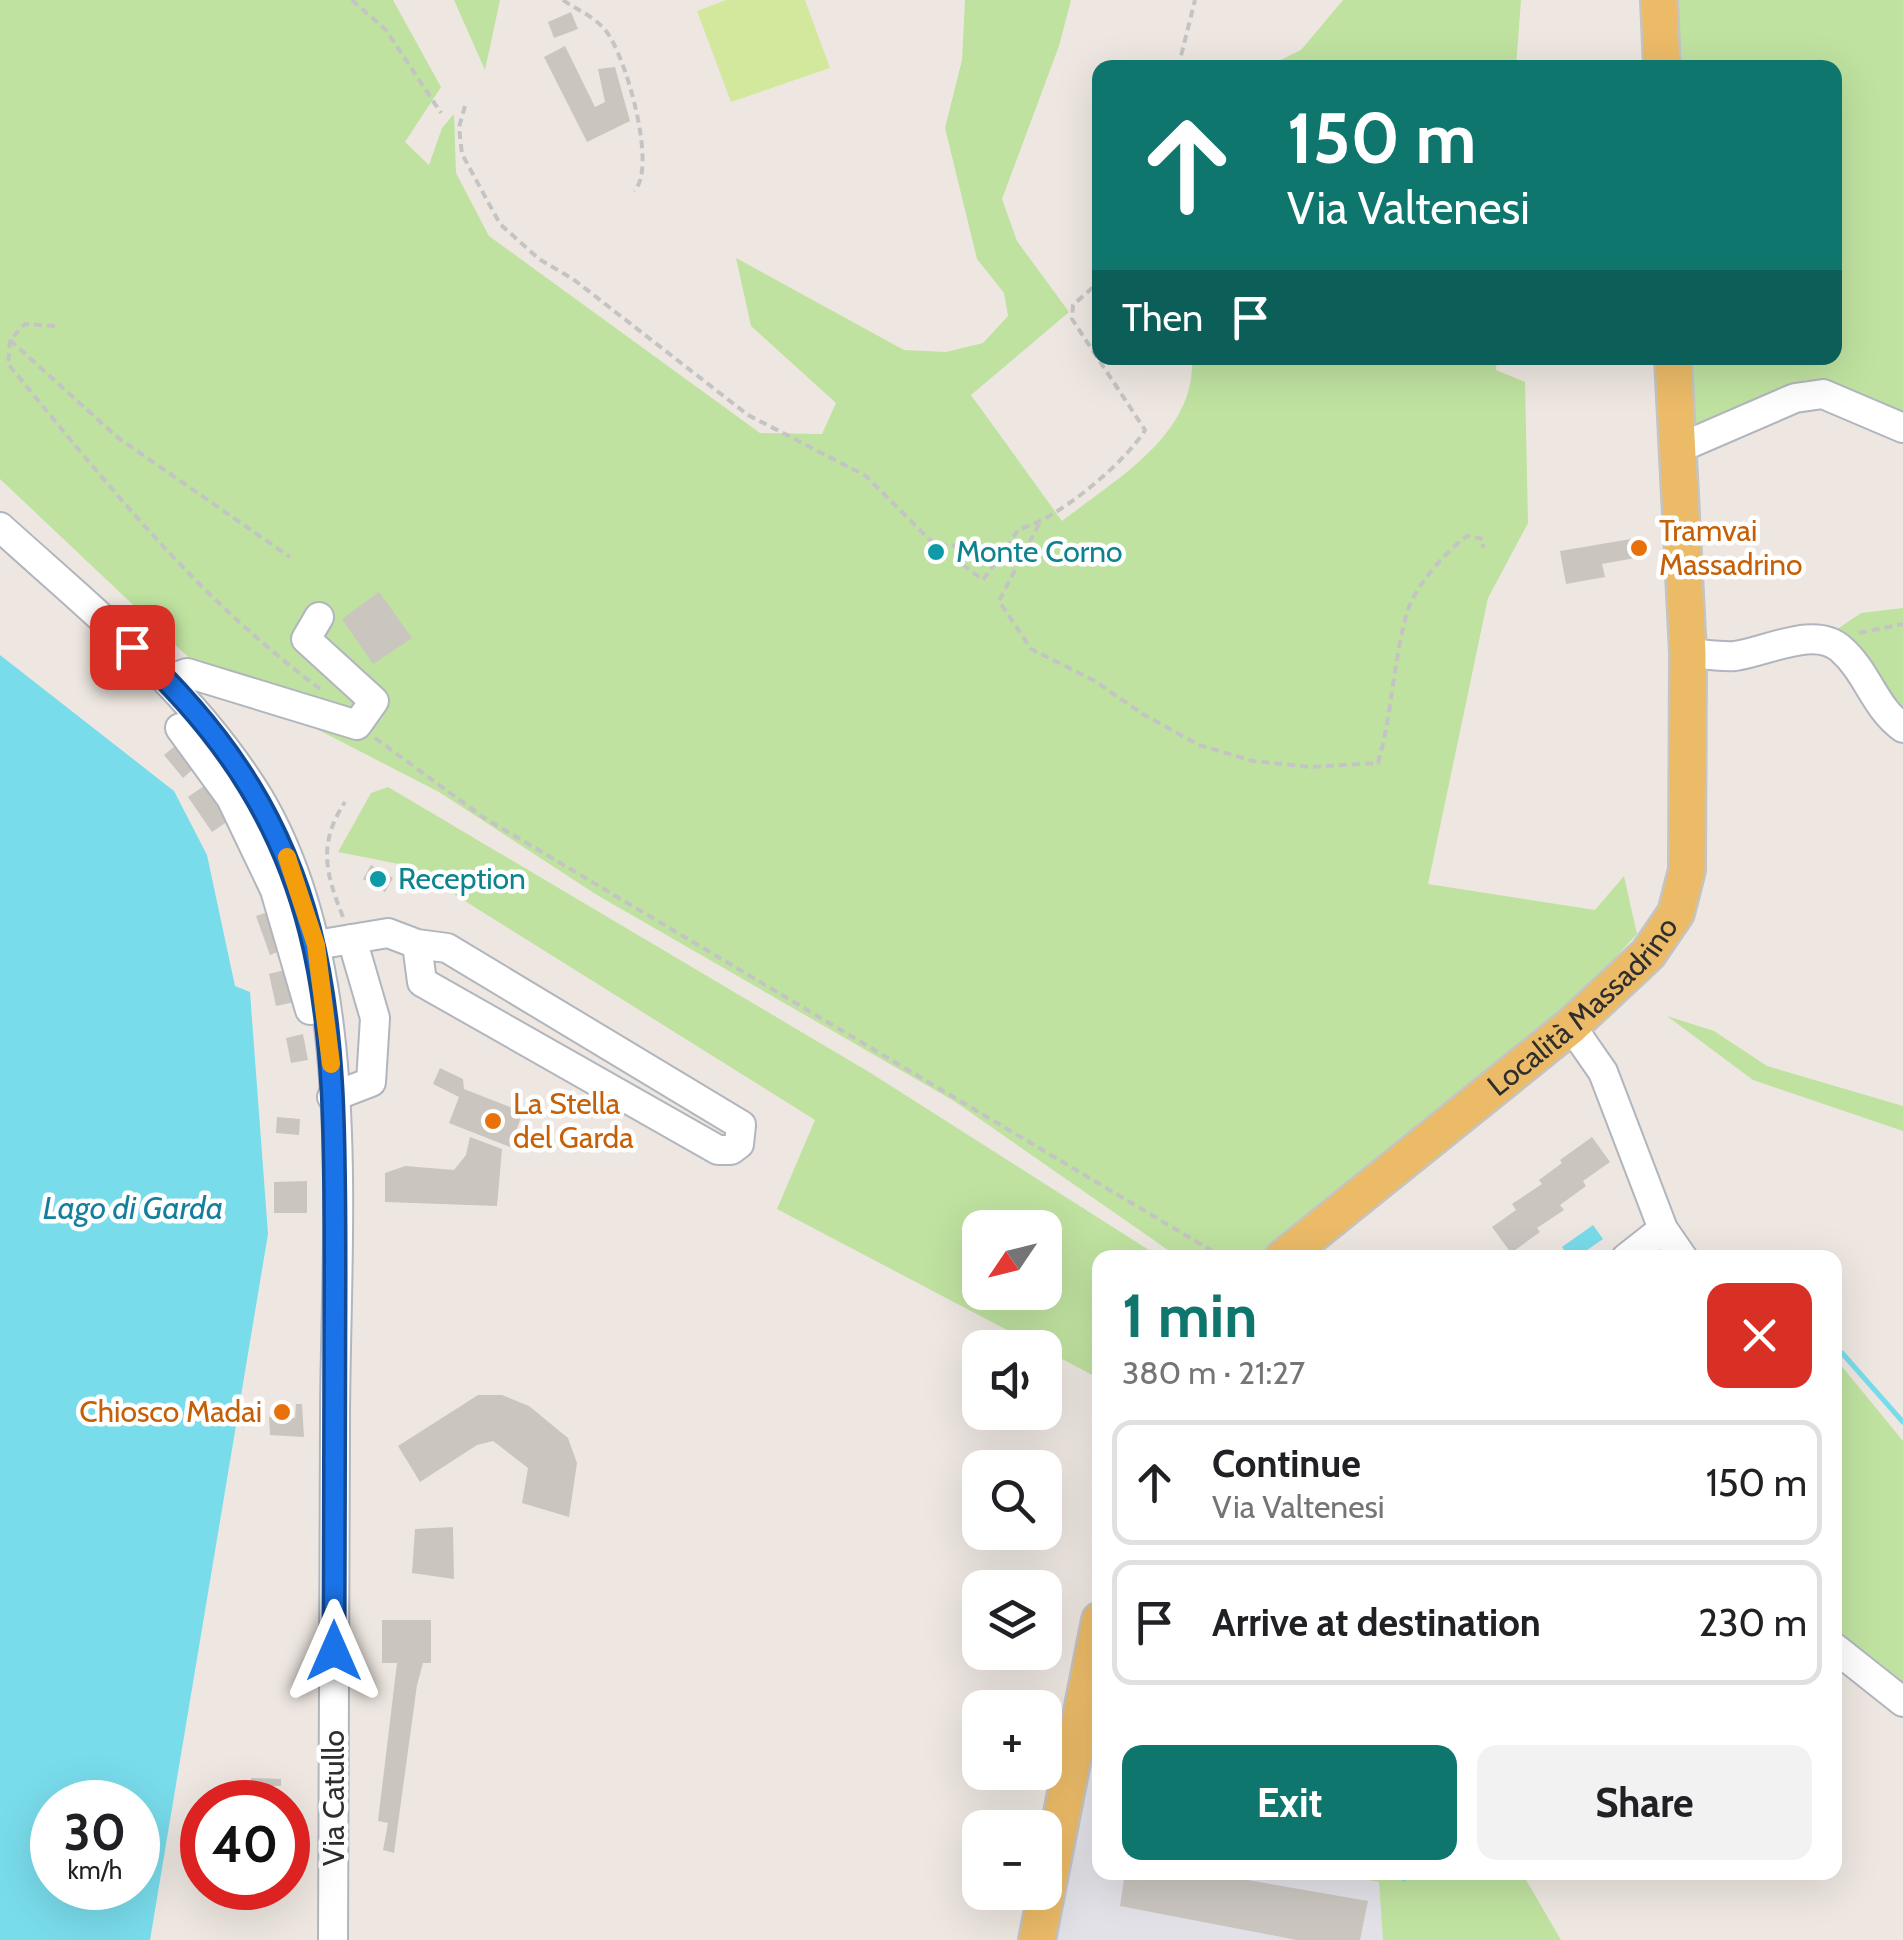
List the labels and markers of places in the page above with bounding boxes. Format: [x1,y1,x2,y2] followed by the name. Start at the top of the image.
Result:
[1659,512,1803,583] place label: Tramvai Massadrino
[956,533,1122,570] place label: Monte Corno
[1628,537,1650,559] marker: Tramvai Massadrino
[925,541,947,563] marker: Monte Corno
[90,605,175,690] pin
[398,860,526,897] place label: Reception
[367,868,389,890] marker: Reception
[513,1085,634,1156] place label: La Stella del Garda
[482,1110,504,1132] marker: La Stella del Garda
[79,1393,262,1430] place label: Chiosco Madai
[271,1401,293,1423] marker: Chiosco Madai

